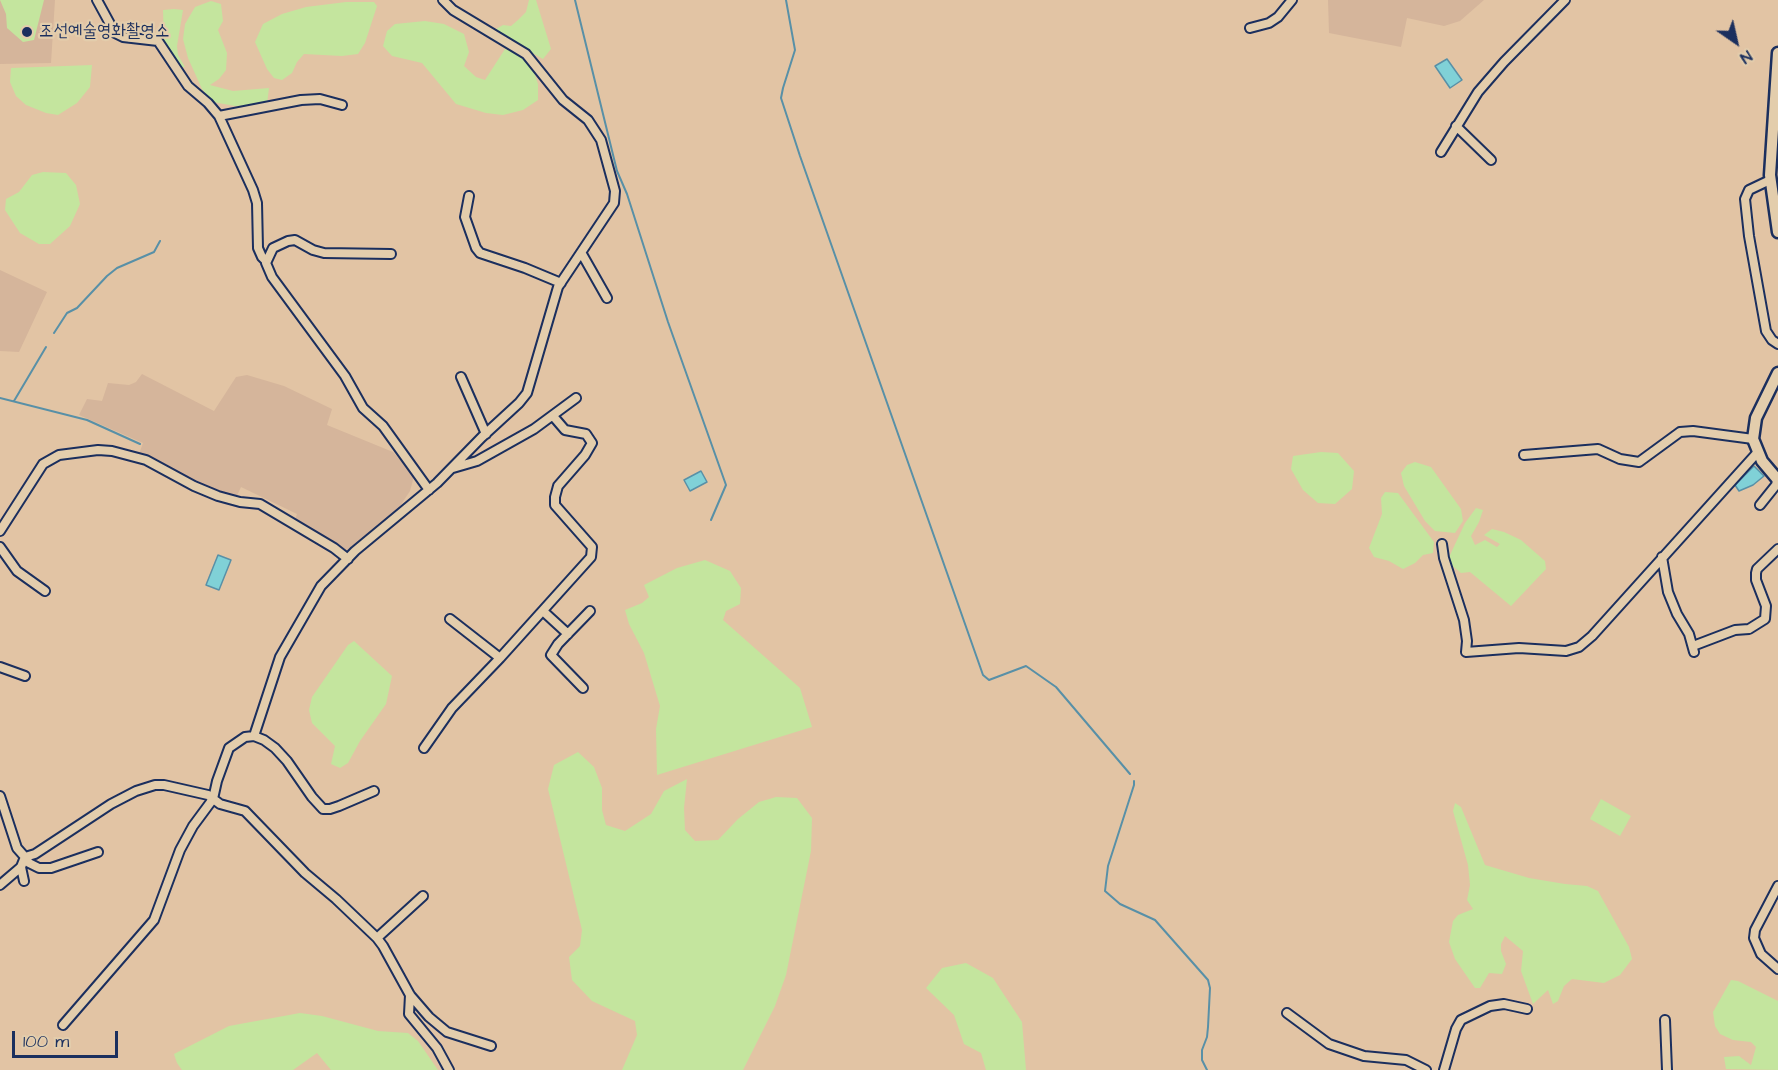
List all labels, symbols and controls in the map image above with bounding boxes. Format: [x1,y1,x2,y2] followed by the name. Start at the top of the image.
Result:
[1706,12,1766,72] north arrow
[39,21,169,43] place label: 조선예술영화촬영소
[20,25,34,39] marker: 조선예술영화촬영소
[1736,45,1756,69] text: N
[15,1019,122,1057] scale bar
[23,1029,69,1054] text: 100 m

